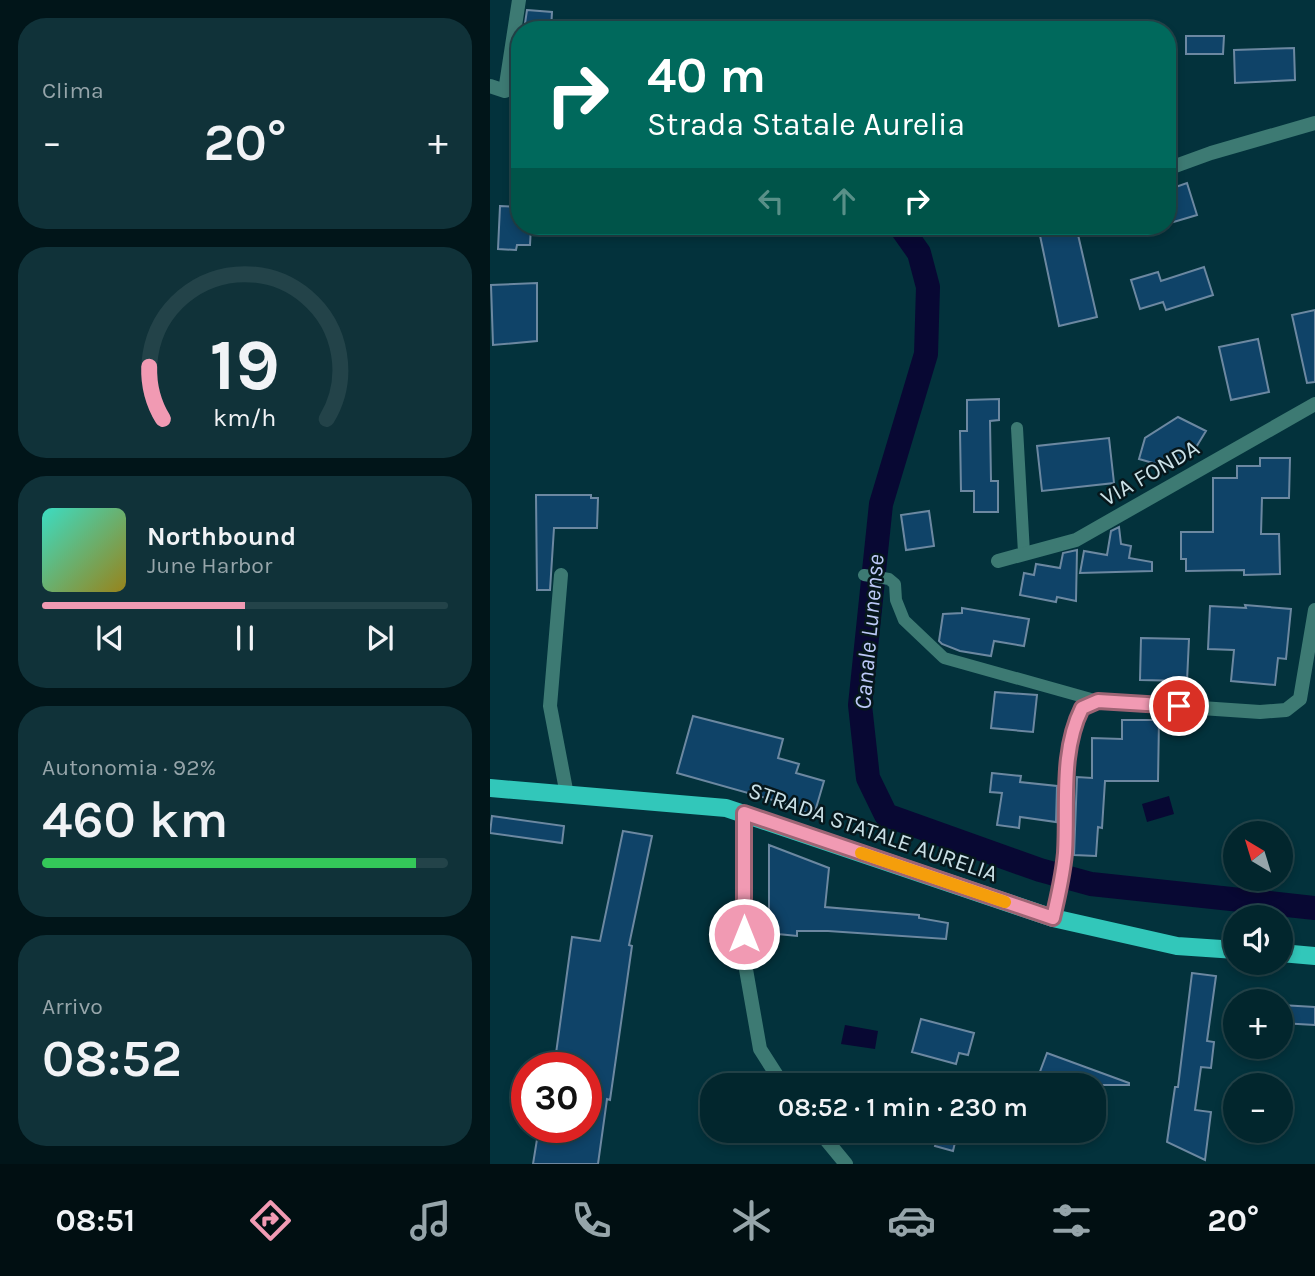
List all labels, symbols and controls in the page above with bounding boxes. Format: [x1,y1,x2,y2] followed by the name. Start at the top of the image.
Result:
[647,47,766,104] text: 40 m
[532,49,623,140] icon: right
[42,77,104,104] text: Clima
[647,106,965,143] text: Strada Statale Aurelia
[204,112,286,173] text: 20°
[42,120,62,165] text: −
[428,120,448,165] text: +
[752,182,790,220] icon: left
[825,182,863,220] icon: ahead
[898,182,936,220] icon: right
[210,322,280,407] text: 19
[213,403,277,432] text: km/h
[1096,434,1204,512] street label: VIA FONDA
[147,521,296,552] text: Northbound
[147,552,272,579] text: June Harbor
[848,553,890,711] water label: Canale Lunense
[91,619,129,657] icon: previous
[226,619,264,657] icon: pause
[361,619,399,657] icon: next
[1149,676,1209,736] pin
[1160,687,1198,725] icon: arrive
[42,754,216,781] text: Autonomia · 92%
[745,777,1001,887] street label: STRADA STATALE AURELIA
[42,789,228,850] text: 460 km
[1223,821,1293,891] north arrow
[1223,821,1293,1143] map controls
[707,897,781,971] position arrow
[1223,905,1293,975] button: sound
[1223,989,1293,1059] button: +
[42,993,103,1020] text: Arrivo
[42,1028,182,1089] text: 08:52
[511,1052,602,1143] speed limit sign: 30
[1223,1073,1293,1143] button: −
[778,1092,1028,1123] text: 08:52 · 1 min · 230 m
[246,1196,295,1245] icon: directions
[406,1196,455,1245] icon: music
[567,1196,616,1245] icon: phone
[727,1196,776,1245] icon: climate
[887,1196,936,1245] icon: car
[1047,1196,1096,1245] icon: filters
[56,1202,135,1239] text: 08:51
[1207,1202,1259,1239] text: 20°

